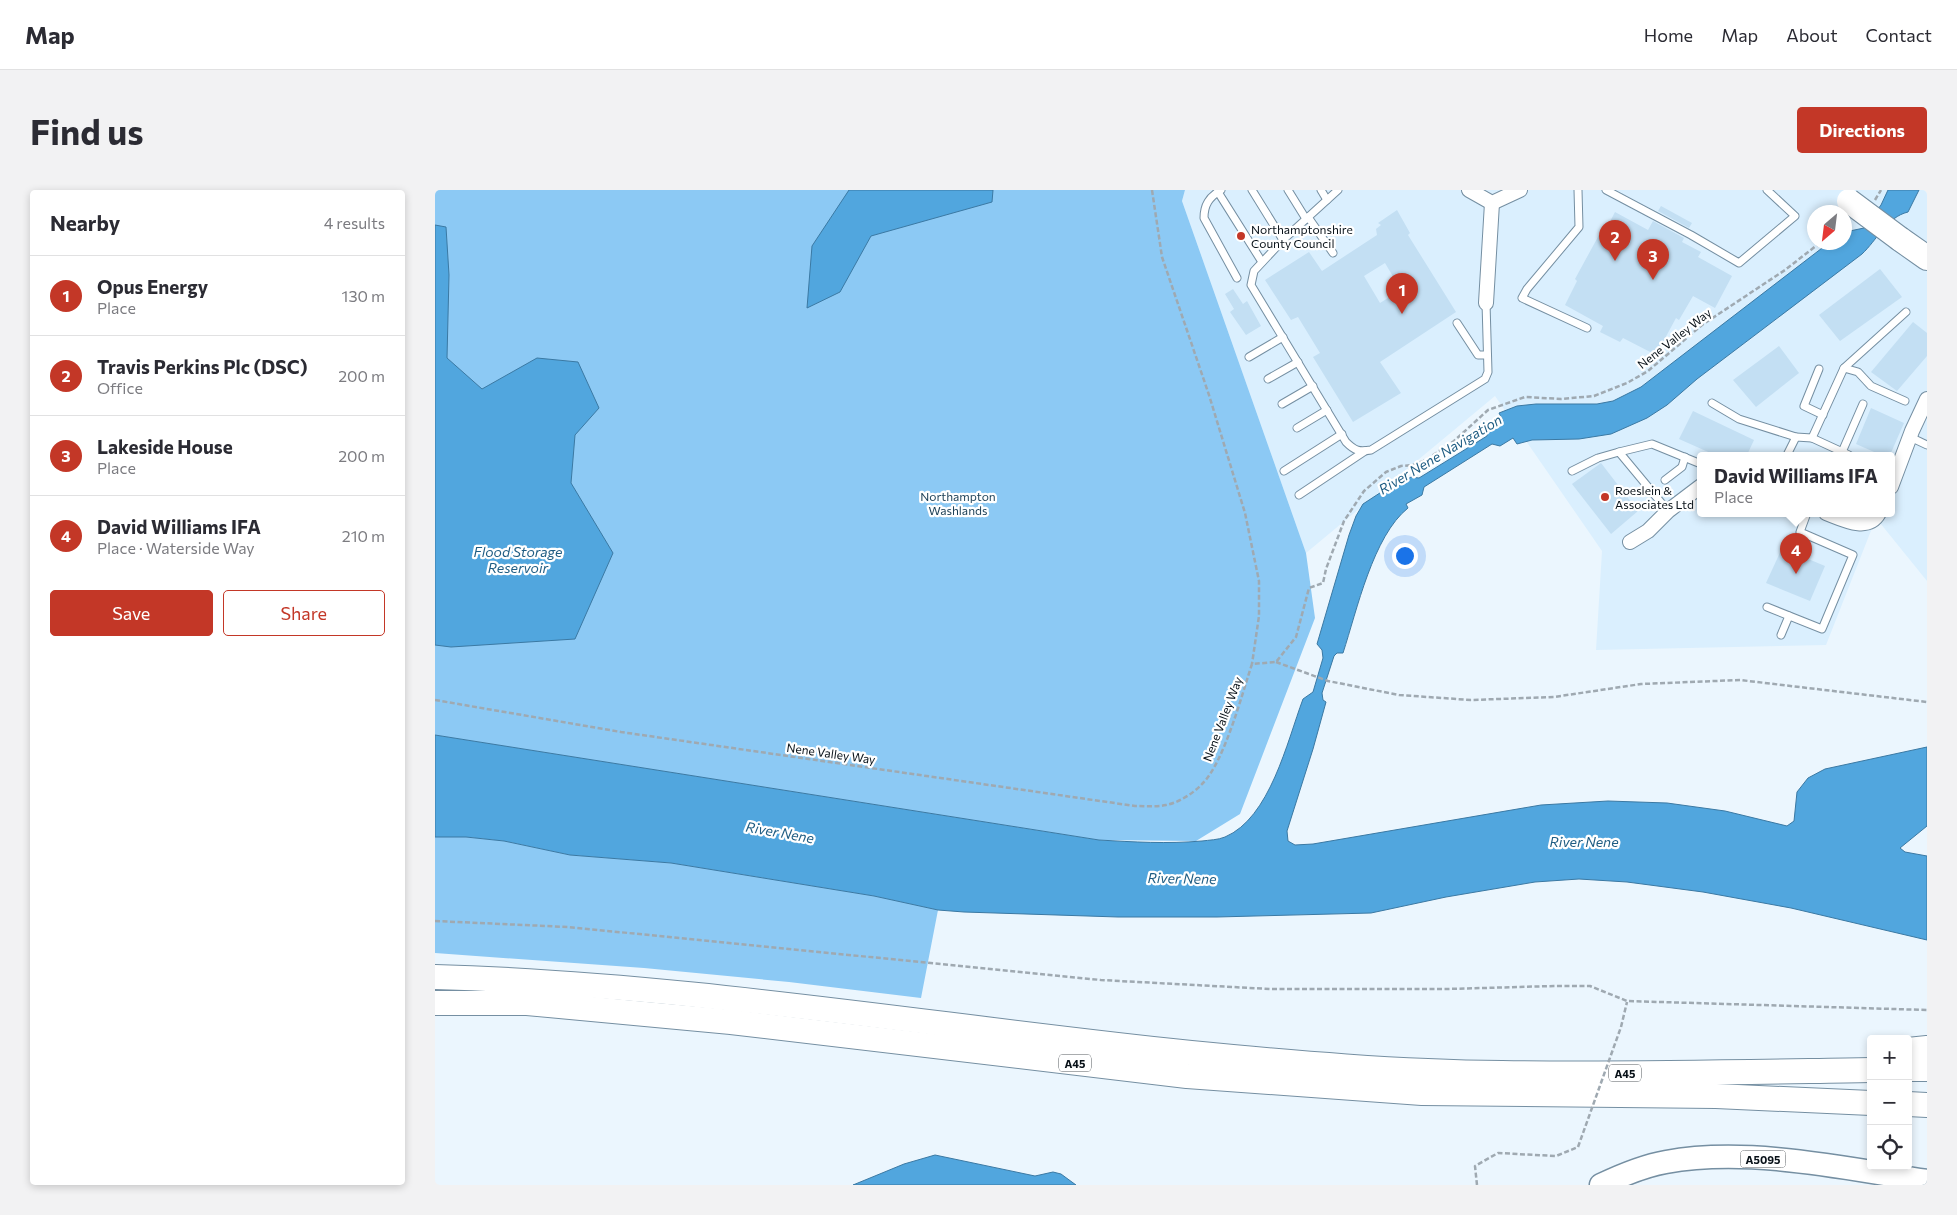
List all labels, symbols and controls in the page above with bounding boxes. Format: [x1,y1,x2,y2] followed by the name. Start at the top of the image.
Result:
[25,20,75,49] text: Map
[1644,24,1693,46] text: Home
[1721,24,1758,46] text: Map
[1786,24,1838,46] text: About
[1866,24,1932,46] text: Contact
[1797,107,1927,153] button: Directions
[30,109,144,152] text: Find us
[1807,205,1852,250] north arrow
[50,210,120,235] text: Nearby
[324,213,385,232] text: 4 results
[1599,220,1631,261] pin: 2
[1251,222,1353,250] place label: Northamptonshire County Council
[1235,230,1247,242] marker: Northamptonshire County Council
[1637,239,1669,280] pin: 3
[1386,273,1418,314] pin: 1
[97,275,208,298] text: Opus Energy
[62,286,70,305] text: 1
[342,286,385,305] text: 130 m
[97,298,136,317] text: Place
[1634,305,1714,371] street label: Nene Valley Way
[97,355,308,378] text: Travis Perkins Plc (DSC)
[61,366,71,385] text: 2
[338,366,385,385] text: 200 m
[97,378,143,397] text: Office
[1375,411,1505,497] water label: River Nene Navigation
[97,435,233,458] text: Lakeside House
[61,446,71,465] text: 3
[338,446,385,465] text: 200 m
[1697,452,1895,517] popup
[97,458,136,477] text: Place
[1714,464,1878,487] text: David Williams IFA
[1615,483,1694,511] place label: Roeslein & Associates Ltd
[1714,487,1753,506] text: Place
[920,489,996,517] park label: Northampton Washlands
[1599,491,1611,503] marker: Roeslein & Associates Ltd
[97,515,261,538] text: David Williams IFA
[61,526,71,545] text: 4
[342,526,385,545] text: 210 m
[1780,533,1812,574] pin: 4
[97,538,255,557] text: Place · Waterside Way
[474,543,563,576] water label: Flood Storage Reservoir
[1392,543,1418,569] your location
[50,590,213,636] button: Save
[223,590,385,636] button: Share
[1199,675,1245,763] street label: Nene Valley Way
[786,740,876,766] street label: Nene Valley Way
[745,818,816,846] water label: River Nene
[1549,833,1619,850] water label: River Nene
[1147,869,1217,887] water label: River Nene
[1867,1035,1912,1170] map controls
[1867,1035,1912,1080] button: +
[1059,1054,1091,1071] road number: A45
[1609,1064,1641,1081] road number: A45
[1867,1080,1912,1125] button: −
[1867,1125,1912,1170] button: locate
[1741,1151,1785,1168] road number: A5095

